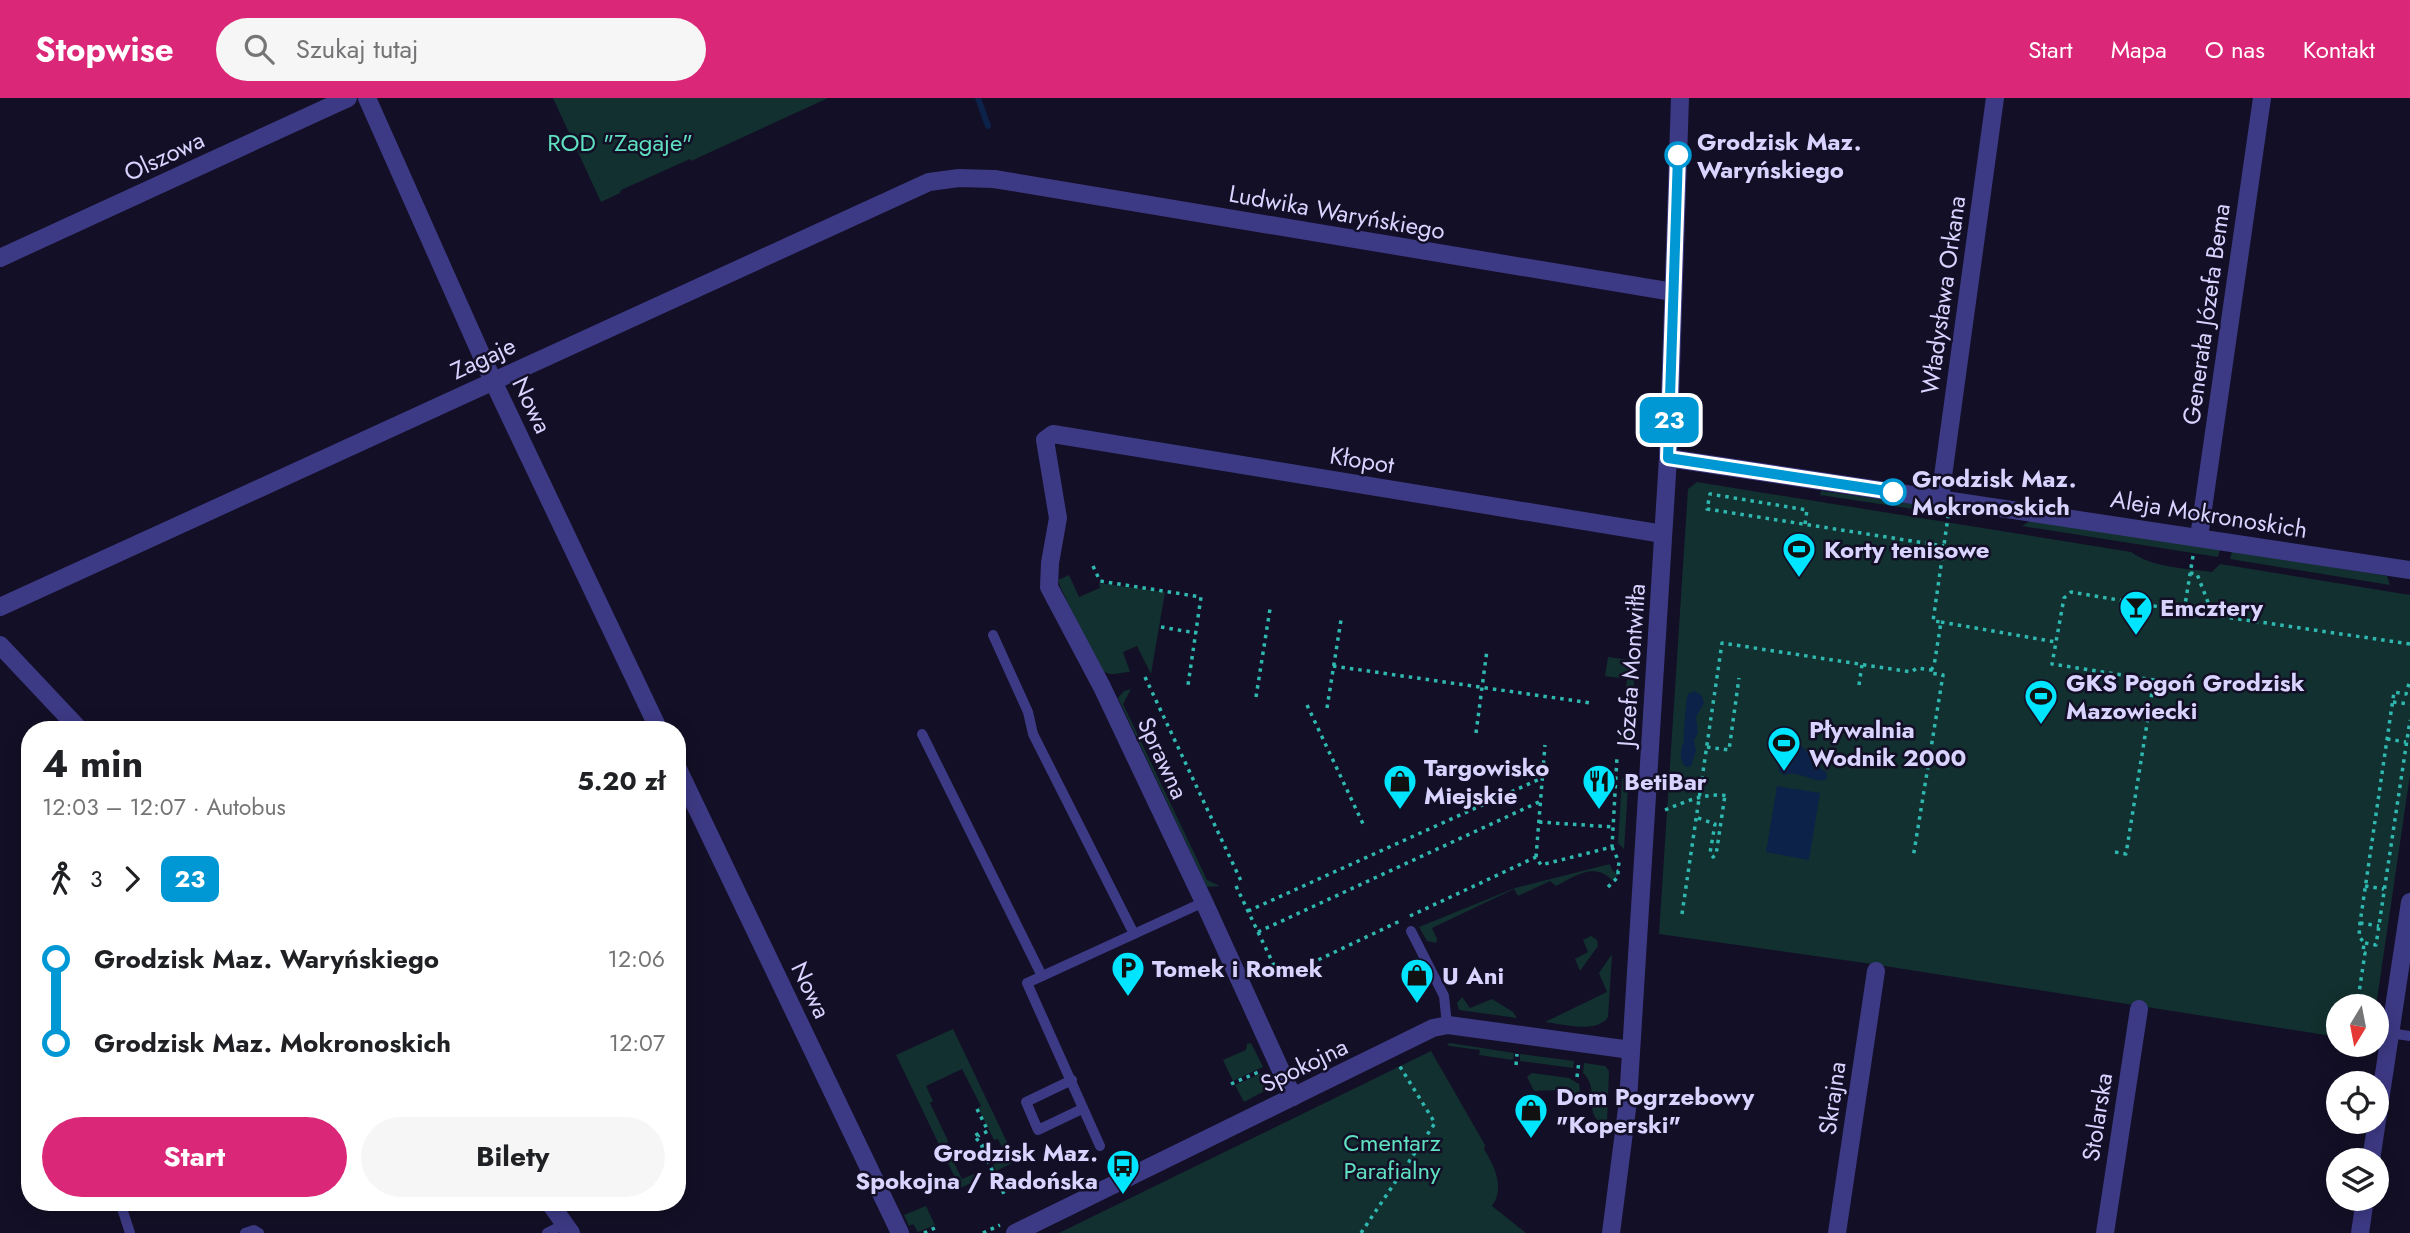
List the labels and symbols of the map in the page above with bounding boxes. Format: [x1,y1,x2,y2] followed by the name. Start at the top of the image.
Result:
[118,122,210,190] street label: Olszowa
[1697,124,1861,187] place label: Grodzisk Maz. Waryńskiego
[547,125,693,160] park label: ROD "Zagaje"
[1665,142,1691,168] marker: Grodzisk Maz. Waryńskiego
[1226,176,1448,248] street label: Ludwika Waryńskiego
[1912,193,1974,397] street label: Władysława Orkana
[2173,201,2239,427] street label: Generała Józefa Bema
[445,328,521,388] street label: Zagaje
[503,371,561,439] street label: Nowa
[1638,397,1700,443] line badge: 23
[1327,438,1397,482] street label: Kłopot
[1912,461,2076,524] place label: Grodzisk Maz. Mokronoskich
[1880,479,1906,505] marker: Grodzisk Maz. Mokronoskich
[2108,481,2310,547] street label: Aleja Mokronoskich
[1780,530,1818,579] sports icon: Korty tenisowe
[1824,532,1990,567] place label: Korty tenisowe
[1608,582,1654,751] street label: Józefa Montwiłła
[2117,588,2155,637] bar icon: Emcztery
[2160,590,2264,625] place label: Emcztery
[2066,665,2305,728] place label: GKS Pogoń Grodzisk Mazowiecki
[2022,677,2060,726] sports icon: GKS Pogoń Grodzisk Mazowiecki
[1129,711,1197,805] street label: Sprawna
[1809,712,1967,775] place label: Pływalnia Wodnik 2000
[1765,724,1803,773] sports icon: Pływalnia Wodnik 2000
[1424,750,1549,813] place label: Targowisko Miejskie
[1381,762,1419,811] shop icon: Targowisko Miejskie
[1580,762,1618,811] restaurant icon: BetiBar
[1624,764,1707,799] place label: BetiBar
[1109,949,1147,998] parking icon: Tomek i Romek
[1152,951,1323,986] place label: Tomek i Romek
[782,956,840,1024] street label: Nowa
[1398,956,1436,1005] shop icon: U Ani
[1442,958,1504,993] place label: U Ani
[2326,994,2389,1057] north arrow
[1254,1029,1354,1101] street label: Spokojna
[1810,1059,1854,1137] street label: Skrajna
[2073,1070,2121,1164] street label: Stolarska
[1556,1079,1755,1142] place label: Dom Pogrzebowy "Koperski"
[1512,1091,1550,1140] shop icon: Dom Pogrzebowy "Koperski"
[1343,1125,1441,1188] park label: Cmentarz Parafialny
[855,1135,1098,1198] place label: Grodzisk Maz. Spokojna / Radońska
[1104,1147,1142,1196] bus stop icon: Grodzisk Maz. Spokojna / Radońska

